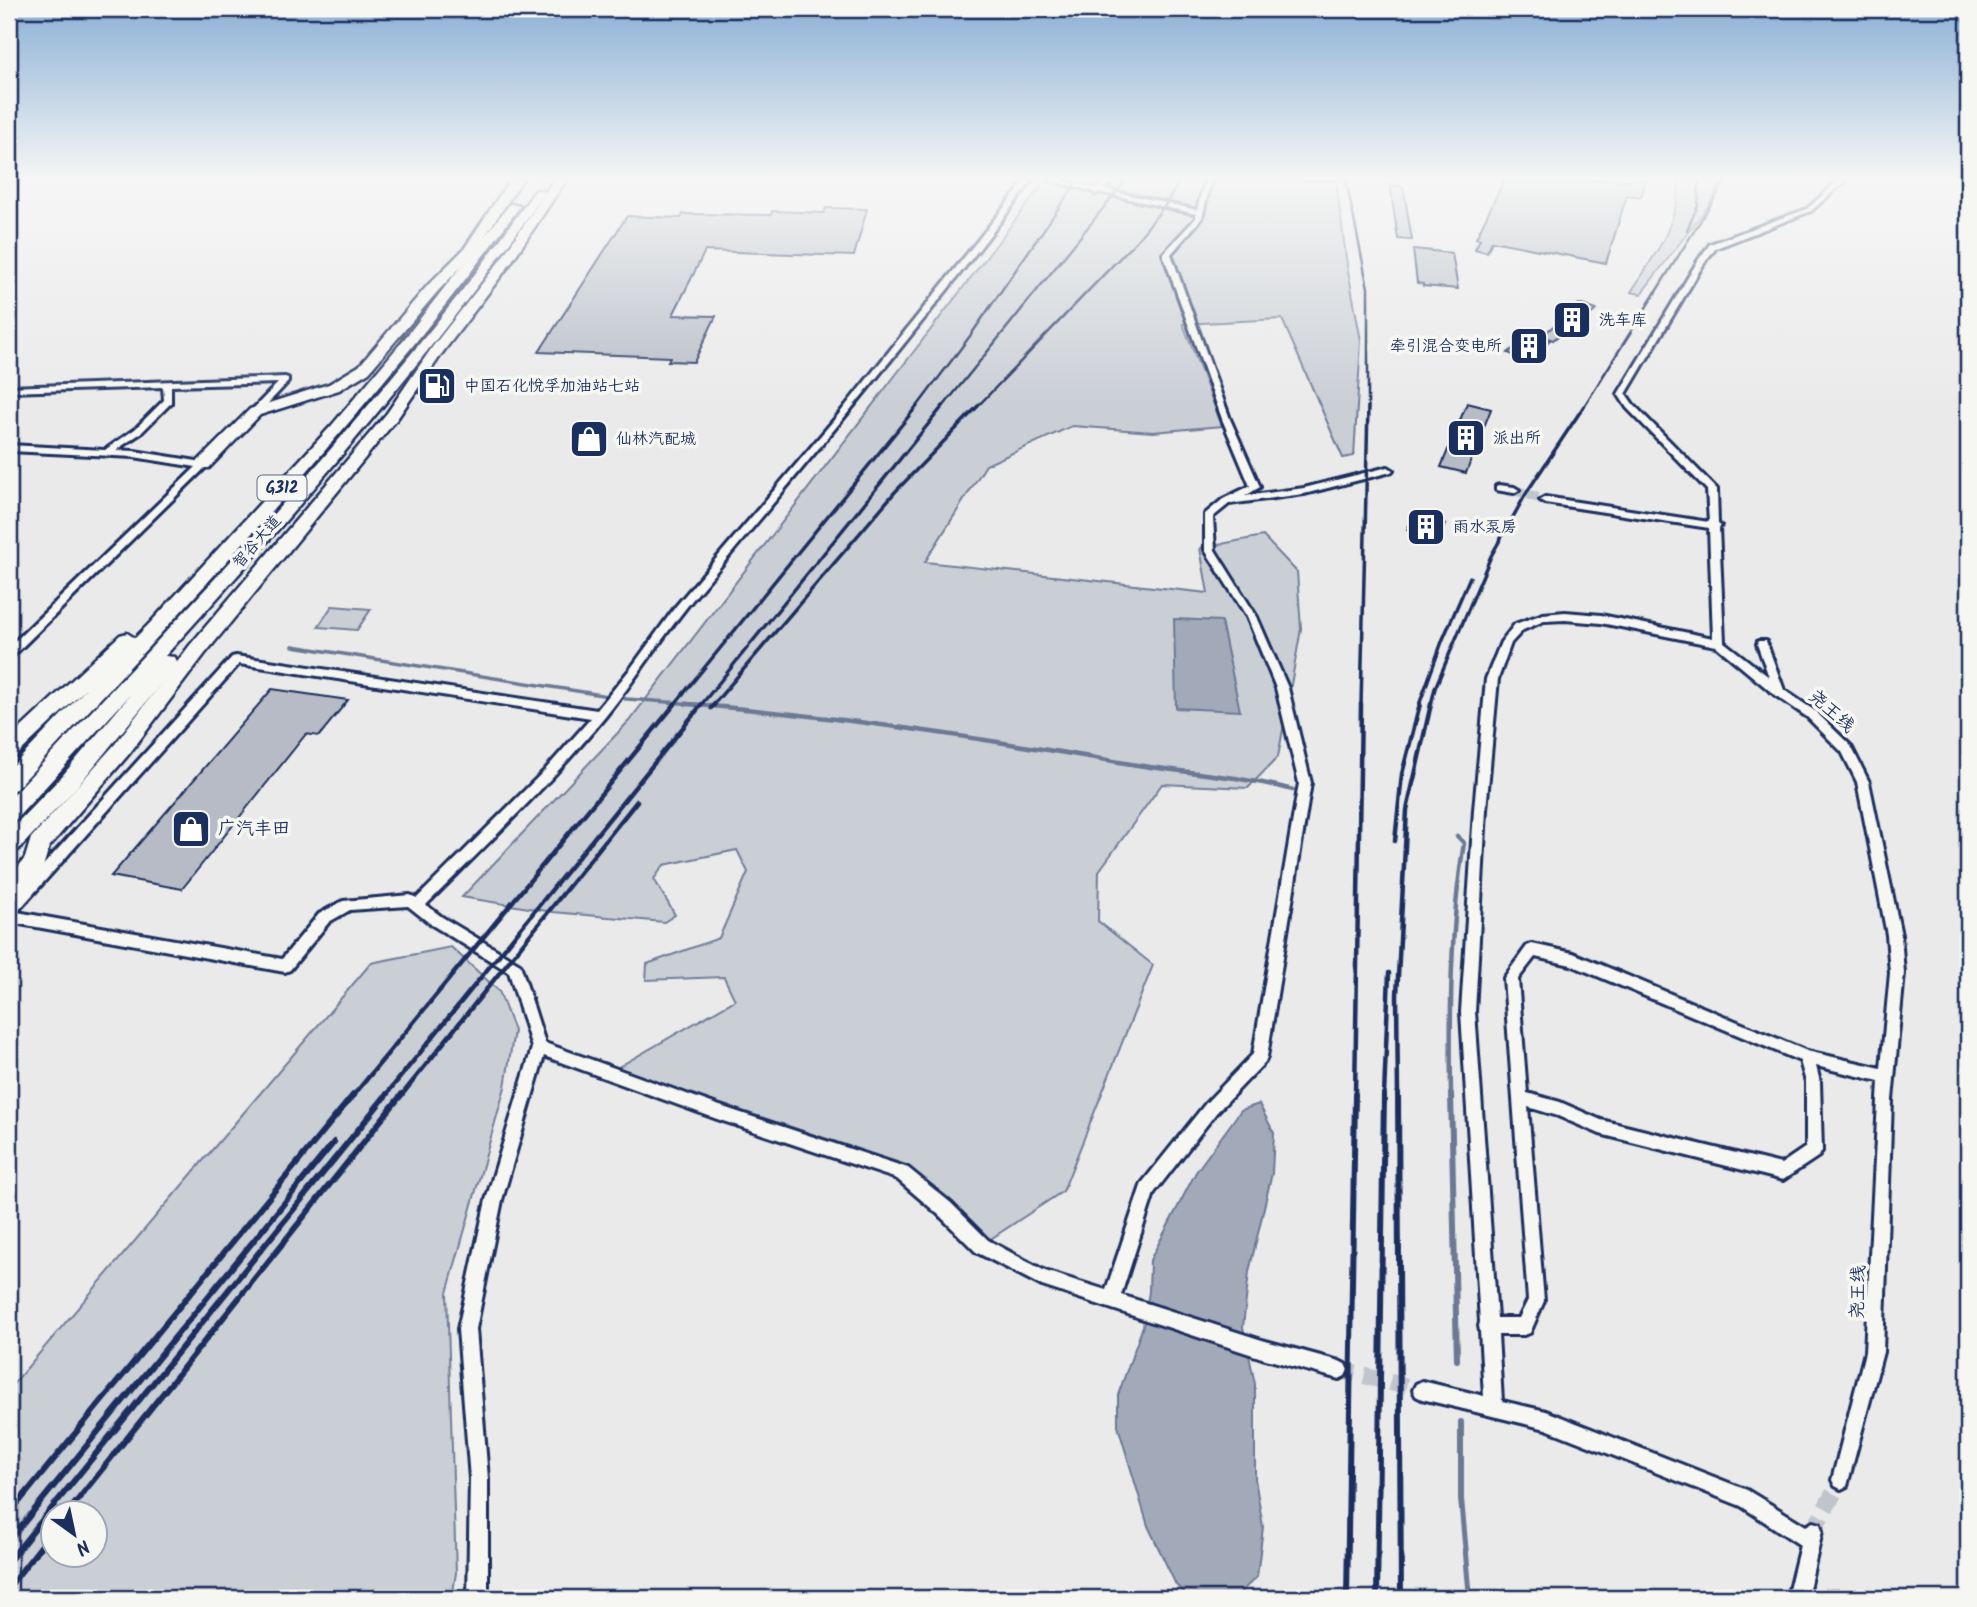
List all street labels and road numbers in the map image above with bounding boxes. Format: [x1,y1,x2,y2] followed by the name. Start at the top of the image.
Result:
[258,475,306,500] road number: G312
[227,510,287,574] street label: 智谷大道
[1801,683,1861,741] street label: 尧王线
[1844,1265,1874,1319] street label: 尧王线

